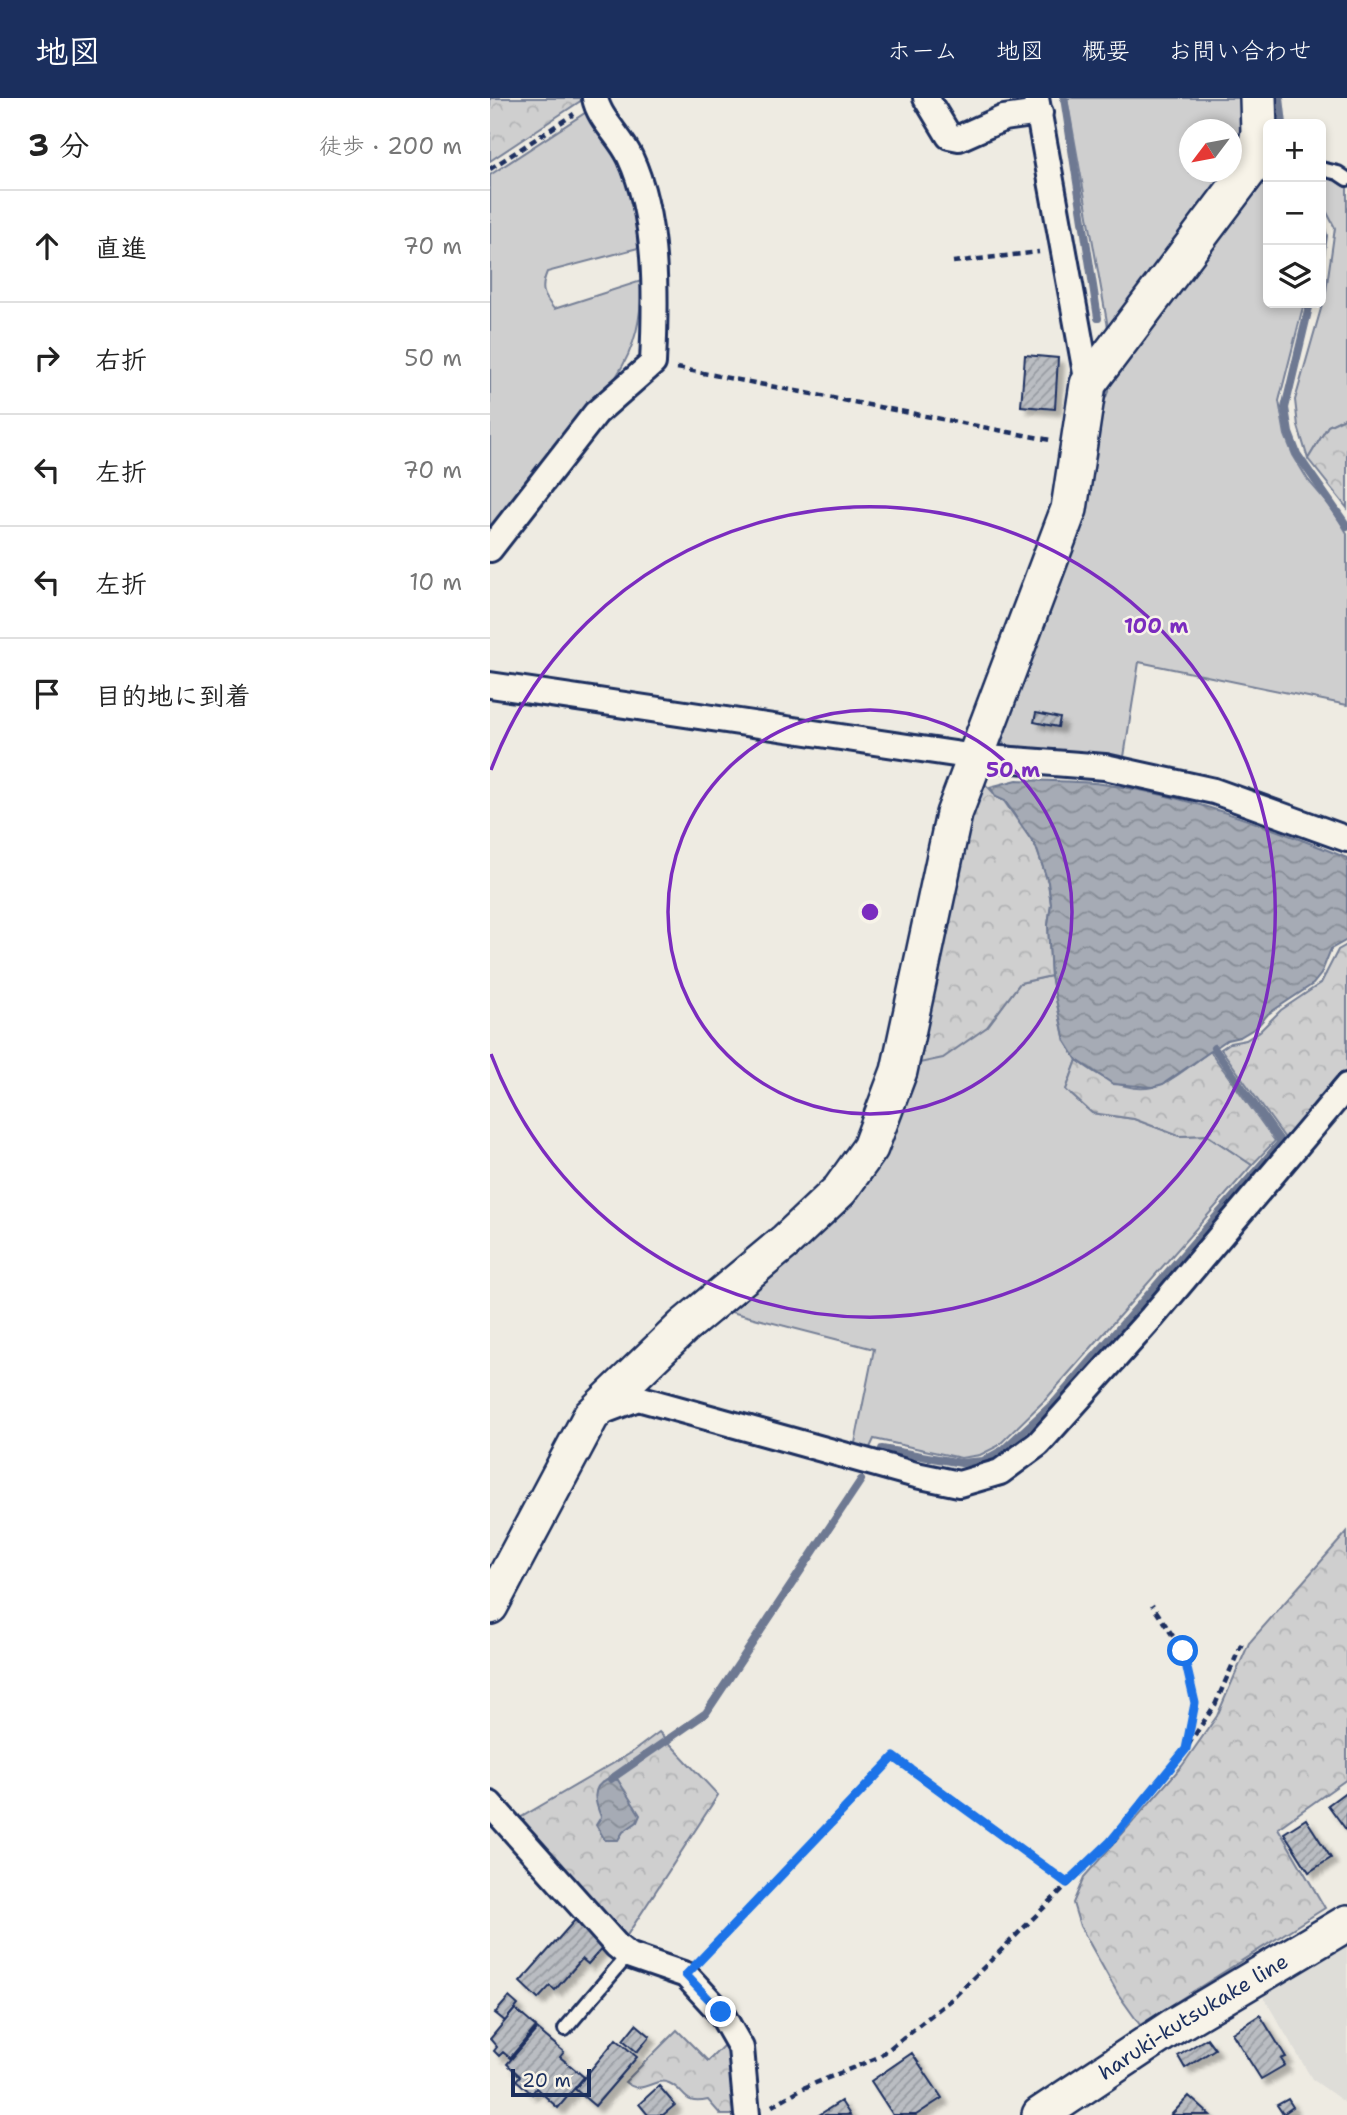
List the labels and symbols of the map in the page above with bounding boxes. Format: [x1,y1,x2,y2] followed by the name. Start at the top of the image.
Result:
[1179,119,1242,182] north arrow
[1124,612,1188,640] text: 100 m
[986,756,1040,784] text: 50 m
[858,900,882,924] centre of rings
[1167,1635,1198,1666] route start
[1093,1947,1293,2086] street label: haruki-kutsukake line
[705,1996,736,2027] route end
[511,2066,592,2098] scale bar

